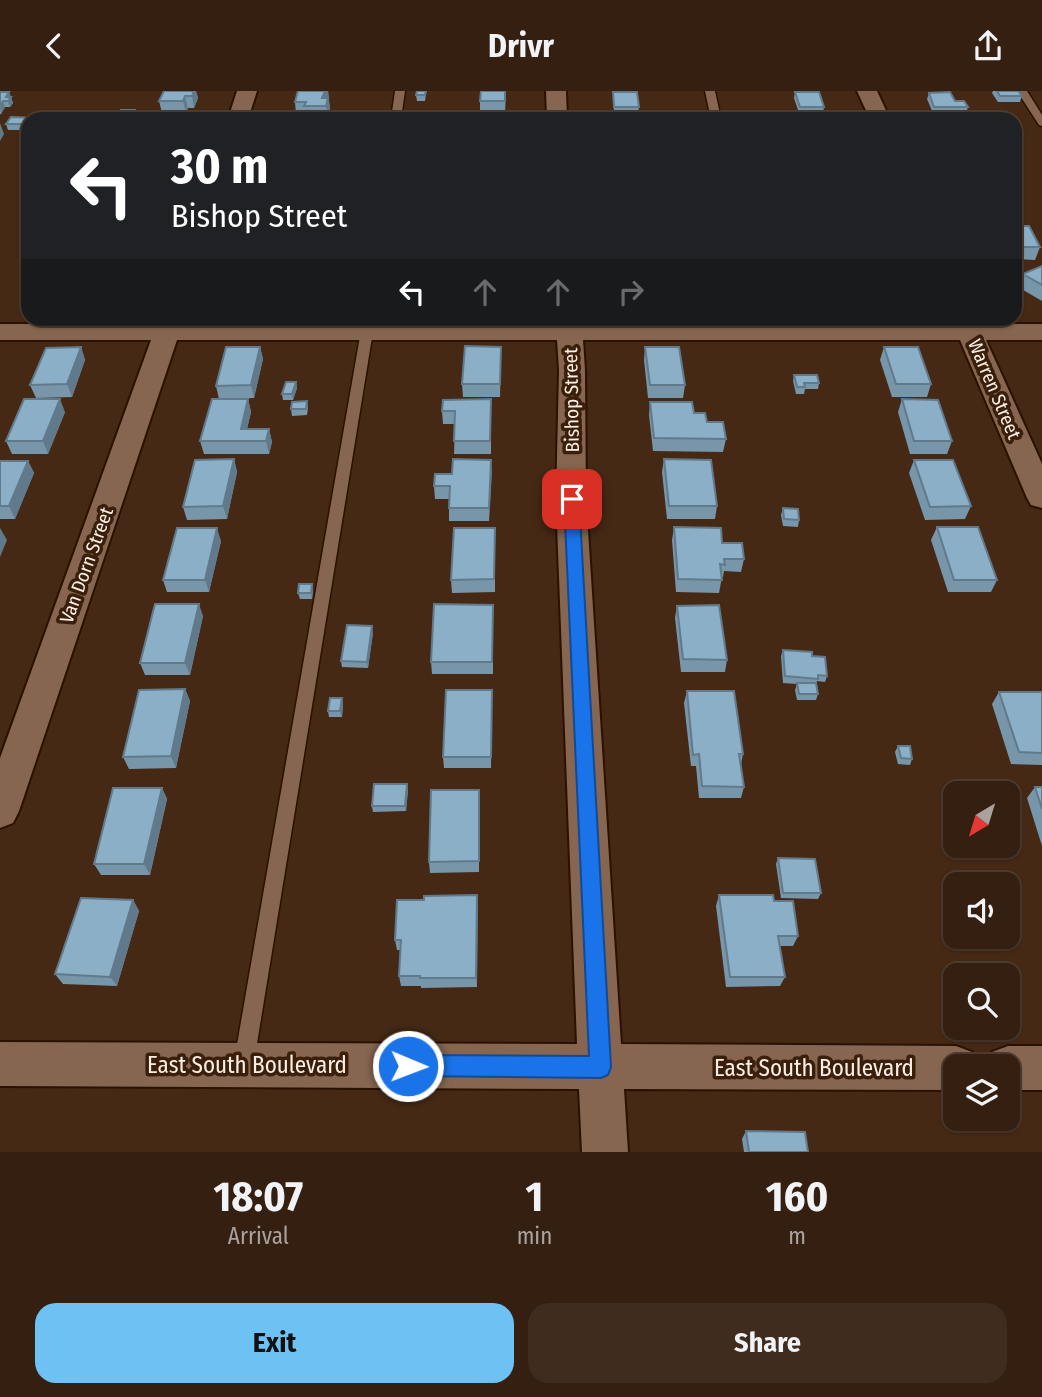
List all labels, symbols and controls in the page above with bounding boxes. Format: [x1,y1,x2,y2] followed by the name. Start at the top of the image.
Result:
[35,27,73,65] icon: back
[488,27,554,65] text: Drivr
[969,27,1007,65] icon: share
[171,137,269,196] text: 30 m
[56,140,147,231] icon: left
[171,197,347,235] text: Bishop Street
[393,273,431,311] icon: left
[466,273,504,311] icon: ahead
[539,273,577,311] icon: ahead
[612,273,650,311] icon: right
[963,336,1026,443] street label: Warren Street
[559,347,584,452] street label: Bishop Street
[542,469,602,529] pin
[553,480,591,518] icon: arrive
[55,503,118,626] street label: Van Dorn Street
[943,781,1020,857] north arrow
[943,781,1020,1131] map controls
[943,872,1020,949] button: sound
[943,963,1020,1040] button: search
[371,1029,445,1103] position arrow
[147,1051,347,1079] street label: East South Boulevard
[714,1054,914,1082] street label: East South Boulevard
[943,1054,1020,1131] button: layers
[214,1172,303,1222] text: 18:07
[526,1172,543,1222] text: 1
[766,1172,828,1222] text: 160
[228,1222,289,1250] text: Arrival
[517,1222,552,1250] text: min
[788,1222,806,1250] text: m
[35,1303,514,1383] button: Exit
[528,1303,1007,1383] button: Share

